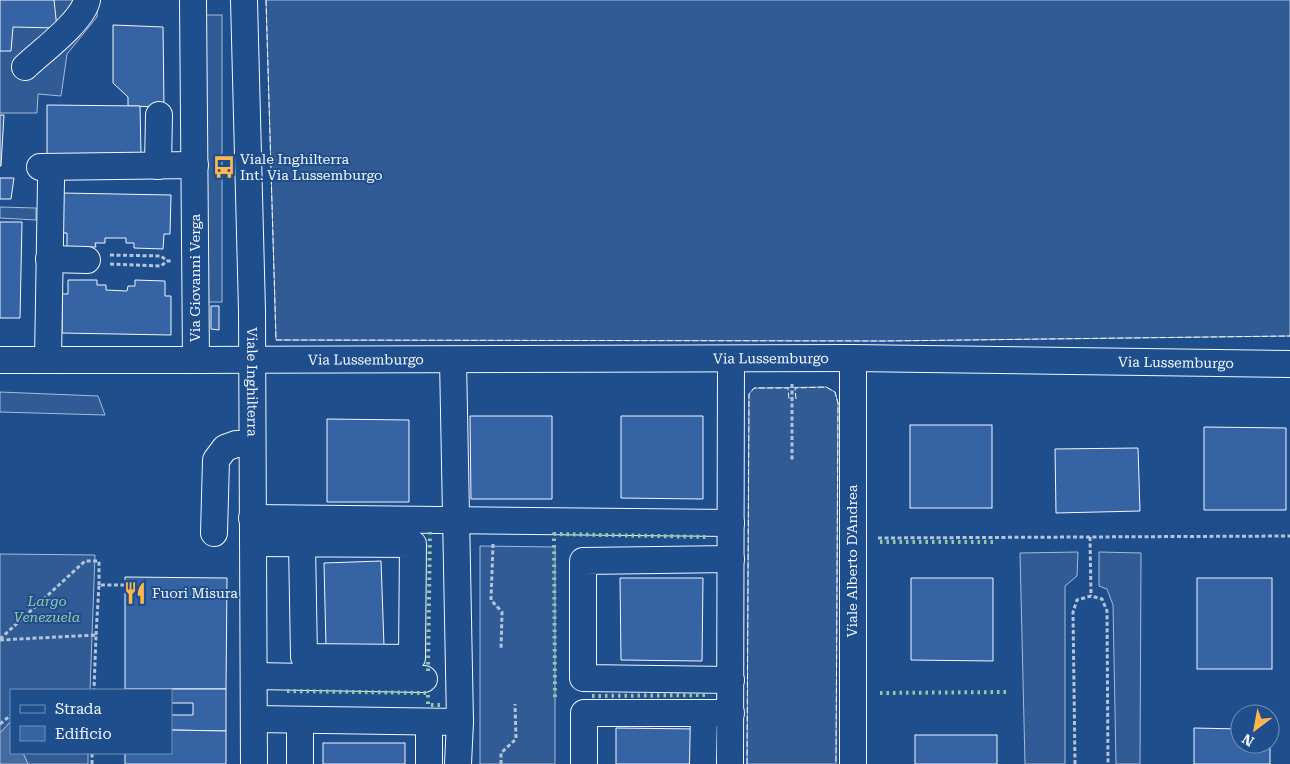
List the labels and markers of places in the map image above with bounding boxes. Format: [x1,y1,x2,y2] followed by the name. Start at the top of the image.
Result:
[240,151,383,183] place label: Viale Inghilterra Int. Via Lussemburgo
[211,154,237,180] bus stop icon: Viale Inghilterra Int. Via Lussemburgo
[122,580,148,606] restaurant icon: Fuori Misura
[152,585,238,601] place label: Fuori Misura

